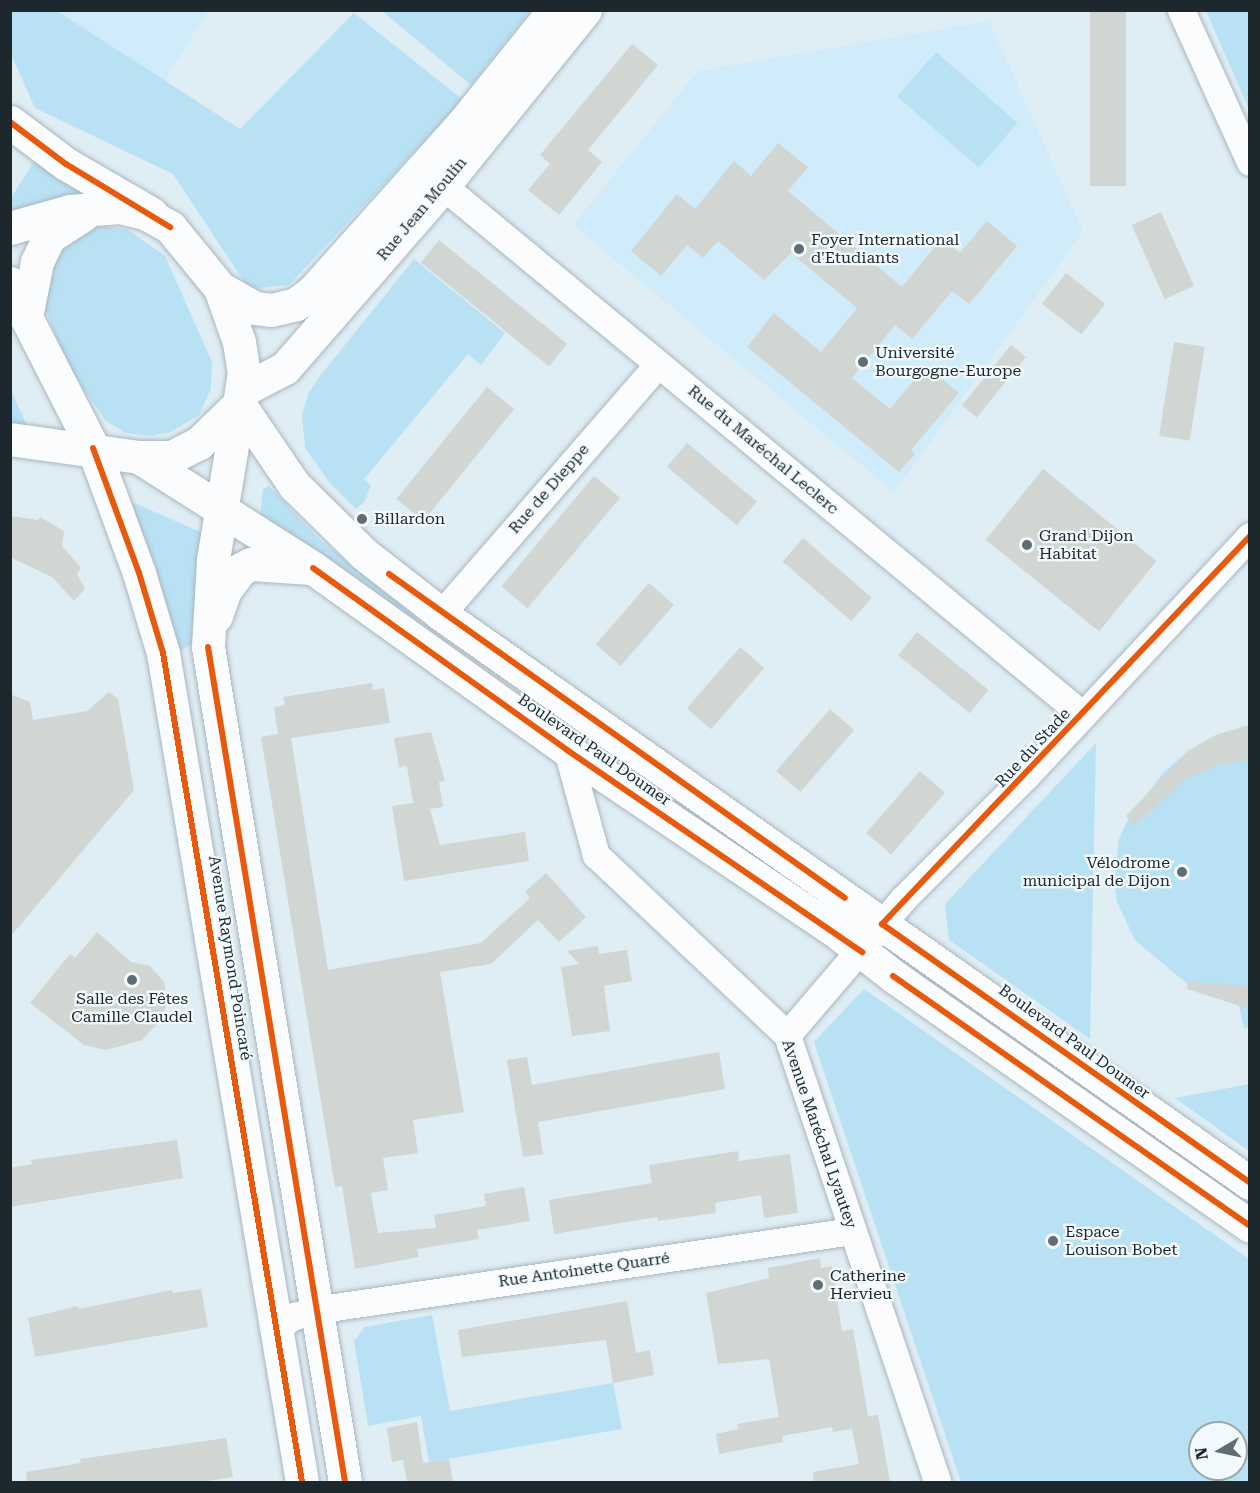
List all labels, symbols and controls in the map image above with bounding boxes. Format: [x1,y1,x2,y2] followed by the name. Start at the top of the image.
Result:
[373,153,471,265] street label: Rue Jean Moulin
[811,230,959,268] place label: Foyer International d'Etudiants
[792,242,806,256] marker: Foyer International d'Etudiants
[875,343,1021,381] place label: Université Bourgogne-Europe
[856,355,870,369] marker: Université Bourgogne-Europe
[684,381,842,519] street label: Rue du Maréchal Leclerc
[505,440,593,538] street label: Rue de Dieppe
[374,509,445,529] place label: Billardon
[355,512,369,526] marker: Billardon
[1039,526,1134,564] place label: Grand Dijon Habitat
[1020,538,1034,552] marker: Grand Dijon Habitat
[514,690,674,810] street label: Boulevard Paul Doumer
[991,704,1075,792] street label: Rue du Stade
[1023,853,1170,891] place label: Vélodrome municipal de Dijon
[204,854,256,1062] street label: Avenue Raymond Poincaré
[1175,865,1189,879] marker: Vélodrome municipal de Dijon
[125,973,139,987] marker: Salle des Fêtes Camille Claudel
[995,981,1153,1103] street label: Boulevard Paul Doumer
[71,989,193,1027] place label: Salle des Fêtes Camille Claudel
[778,1037,860,1231] street label: Avenue Maréchal Lyautey
[1065,1222,1177,1260] place label: Espace Louison Bobet
[1046,1234,1060,1248] marker: Espace Louison Bobet
[497,1248,671,1292] street label: Rue Antoinette Quarré
[830,1266,906,1304] place label: Catherine Hervieu
[811,1278,825,1292] marker: Catherine Hervieu
[1188,1421,1248,1481] north arrow
[1191,1446,1212,1461] text: N

